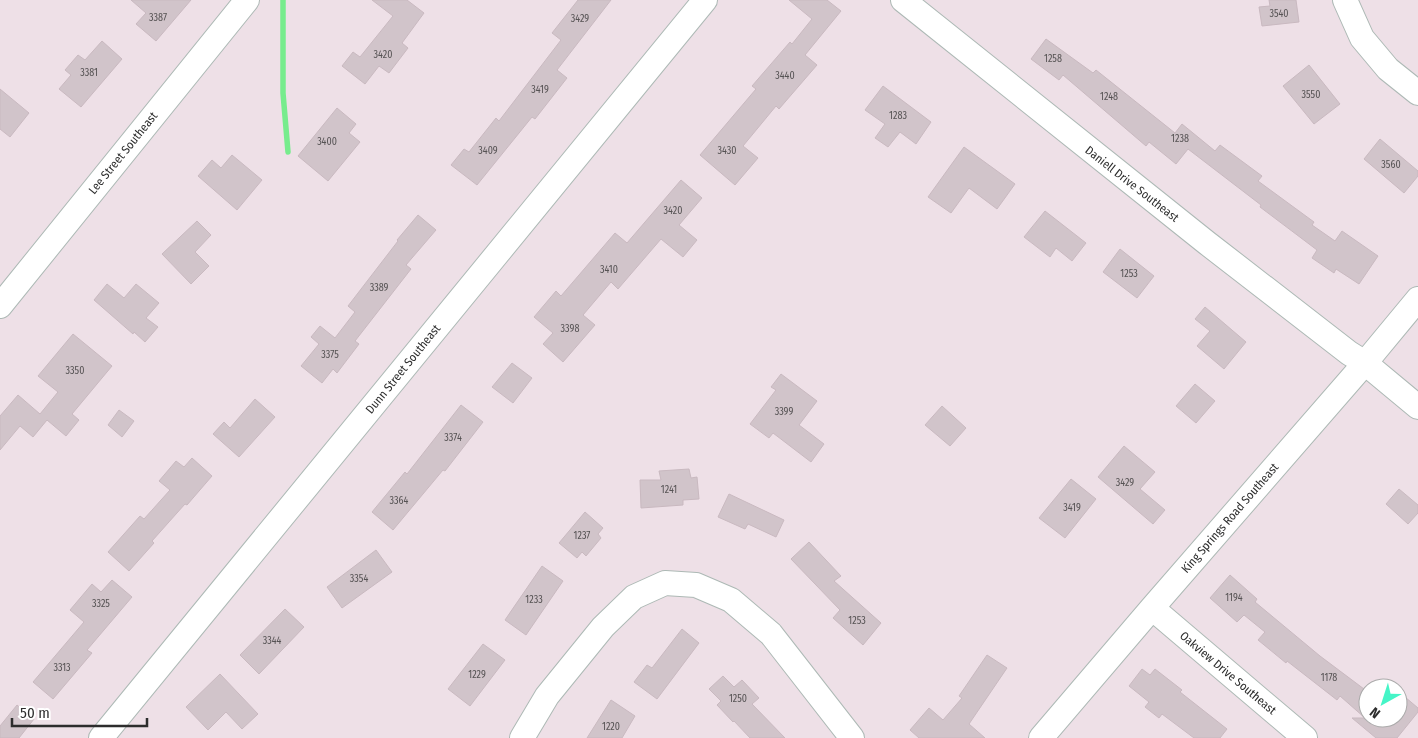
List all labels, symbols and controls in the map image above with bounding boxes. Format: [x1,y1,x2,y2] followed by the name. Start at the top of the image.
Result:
[1269,8,1289,20] house number: 3540
[149,12,167,24] house number: 3387
[571,13,589,25] house number: 3429
[374,49,392,61] house number: 3420
[1044,53,1062,65] house number: 1258
[80,67,98,79] house number: 3381
[775,70,795,82] house number: 3440
[531,84,549,96] house number: 3419
[1302,89,1320,101] house number: 3550
[1100,91,1118,103] house number: 1248
[86,109,160,197] street label: Lee Street Southeast
[889,110,907,122] house number: 1283
[1171,133,1189,145] house number: 1238
[317,136,337,148] house number: 3400
[1082,143,1182,225] street label: Daniell Drive Southeast
[478,145,498,157] house number: 3409
[718,145,736,157] house number: 3430
[1381,159,1401,171] house number: 3560
[664,205,682,217] house number: 3420
[600,264,618,276] house number: 3410
[1120,268,1138,280] house number: 1253
[370,282,389,294] house number: 3389
[363,322,443,416] street label: Dunn Street Southeast
[561,323,579,335] house number: 3398
[321,349,339,361] house number: 3375
[66,365,84,377] house number: 3350
[775,406,793,418] house number: 3399
[444,432,462,444] house number: 3374
[1179,460,1281,576] street label: King Springs Road Southeast
[1116,477,1134,489] house number: 3429
[661,484,677,496] house number: 1241
[390,495,409,507] house number: 3364
[1063,502,1081,514] house number: 3419
[574,530,590,542] house number: 1237
[350,573,368,585] house number: 3354
[1225,592,1243,604] house number: 1194
[525,594,543,606] house number: 1233
[92,598,110,610] house number: 3325
[848,615,866,627] house number: 1253
[1177,629,1279,717] street label: Oakview Drive Southeast
[263,635,281,647] house number: 3344
[53,662,71,674] house number: 3313
[468,669,486,681] house number: 1229
[1321,672,1337,684] house number: 1178
[1358,678,1408,728] north arrow
[729,693,747,705] house number: 1250
[12,696,148,728] scale bar
[1367,703,1384,722] text: N
[20,704,50,722] text: 50 m
[602,721,620,733] house number: 1220

